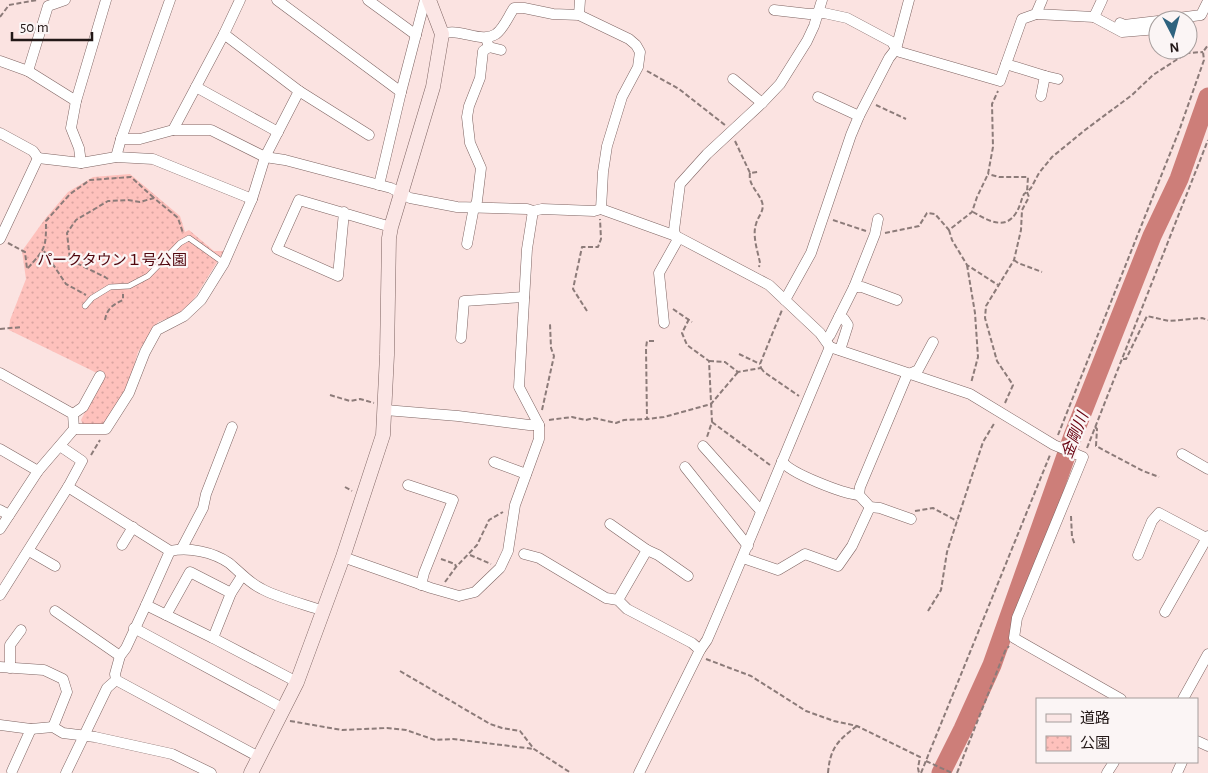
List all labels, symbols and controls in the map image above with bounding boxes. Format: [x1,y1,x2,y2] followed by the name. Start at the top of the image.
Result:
[12,10,92,42] scale bar
[1148,10,1198,60] north arrow
[20,20,49,35] text: 50 m
[1169,39,1180,54] text: N
[37,252,187,268] park label: パークタウン１号公園
[1058,408,1092,461] water label: 金剛川
[1036,698,1198,763] legend
[1080,710,1110,726] text: 道路
[1080,735,1110,751] text: 公園

